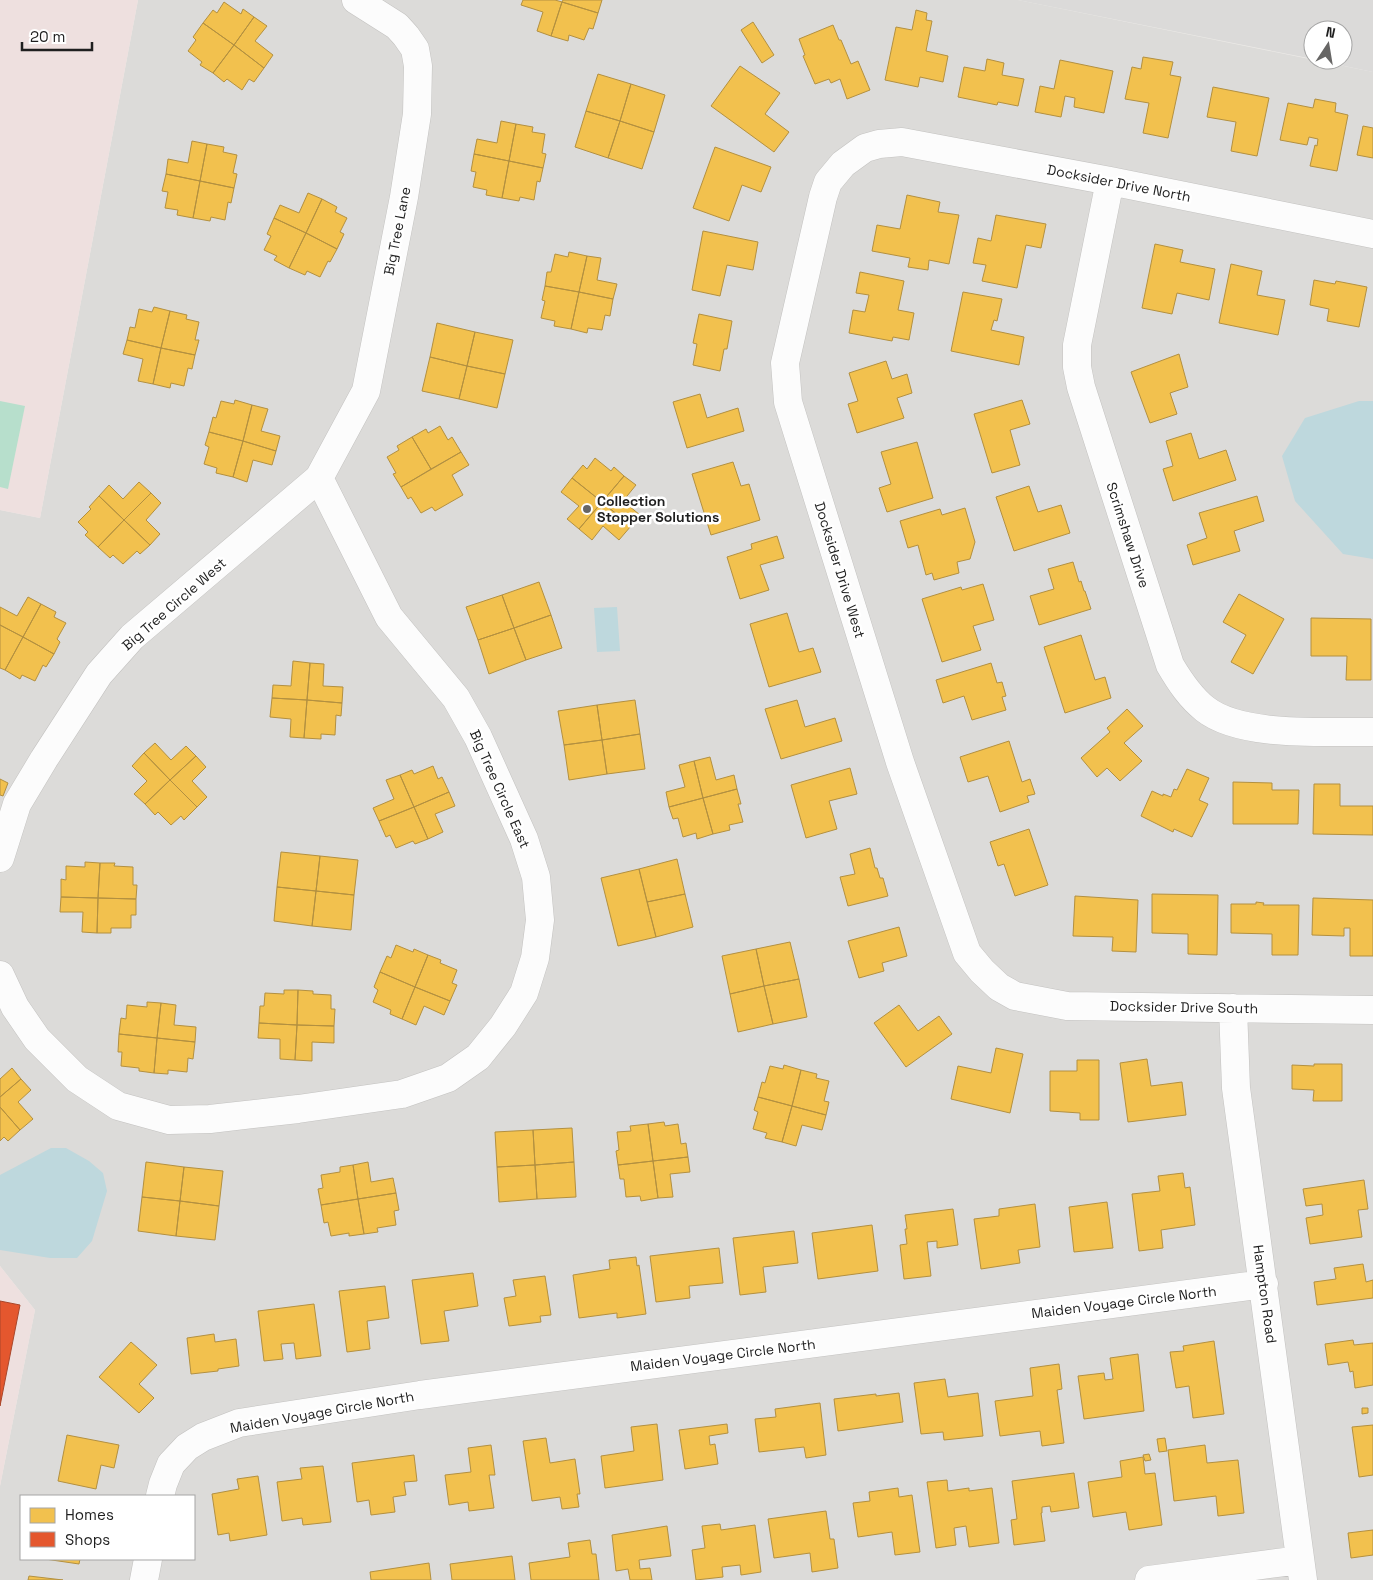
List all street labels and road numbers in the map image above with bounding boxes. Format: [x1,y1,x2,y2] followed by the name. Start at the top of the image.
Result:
[1046,160,1192,206] street label: Docksider Drive North
[380,185,414,277] street label: Big Tree Lane
[1102,480,1154,590] street label: Scrimshaw Drive
[811,500,869,640] street label: Docksider Drive West
[118,554,230,654] street label: Big Tree Circle West
[466,727,534,851] street label: Big Tree Circle East
[1110,997,1258,1017] street label: Docksider Drive South
[1249,1244,1281,1344] street label: Hampton Road
[1030,1282,1218,1322] street label: Maiden Voyage Circle North
[629,1335,817,1375] street label: Maiden Voyage Circle North
[229,1387,415,1437] street label: Maiden Voyage Circle North

